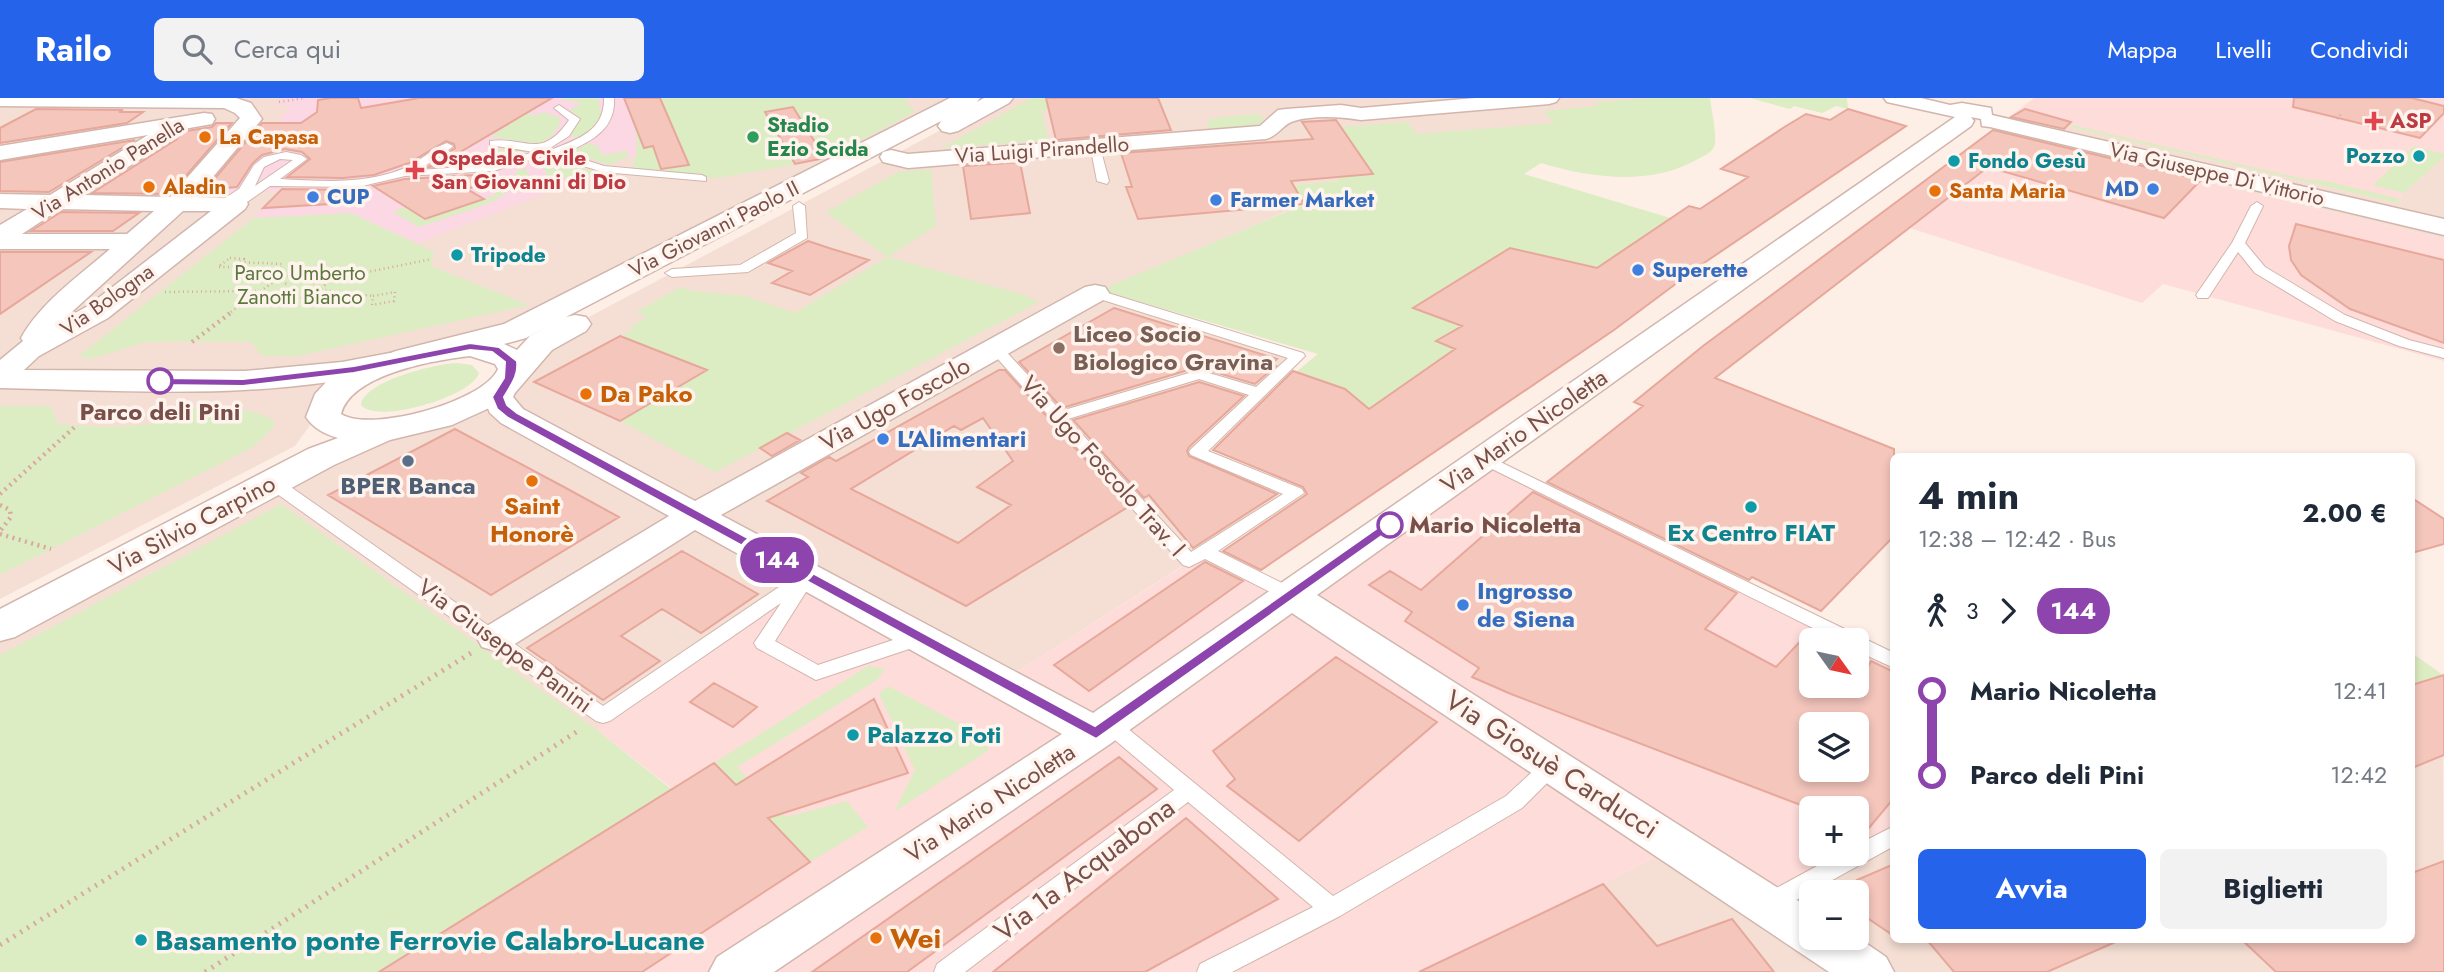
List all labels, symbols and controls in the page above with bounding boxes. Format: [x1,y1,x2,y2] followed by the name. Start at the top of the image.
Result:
[154,18,644,81] search box
[35,26,112,73] text: Railo
[178,30,216,68] icon: search
[234,30,341,68] text: Cerca qui
[2107,32,2177,67] text: Mappa
[2215,32,2272,67] text: Livelli
[2310,32,2409,67] text: Condividi
[2389,106,2432,136] place label: ASP
[26,110,190,228] street label: Via Antonio Panella
[767,110,869,164] place label: Stadio Ezio Scida
[2364,111,2384,131] marker: ASP
[219,122,319,152] place label: La Capasa
[197,129,213,145] marker: La Capasa
[745,129,761,145] marker: Stadio Ezio Scida
[954,129,1130,171] street label: Via Luigi Pirandello
[2107,135,2327,213] street label: Via Giuseppe Di Vittorio
[2346,141,2405,171] place label: Pozzo
[431,143,626,197] place label: Ospedale Civile San Giovanni di Dio
[1968,146,2086,176] place label: Fondo Gesù
[2411,148,2427,164] marker: Pozzo
[1946,153,1962,169] marker: Fondo Gesù
[405,160,425,180] marker: Ospedale Civile San Giovanni di Dio
[162,172,226,202] place label: Aladin
[624,173,804,285] street label: Via Giovanni Paolo II
[2105,174,2139,204] place label: MD
[1949,176,2066,206] place label: Santa Maria
[141,179,157,195] marker: Aladin
[2145,181,2161,197] marker: MD
[327,182,370,212] place label: CUP
[1927,183,1943,199] marker: Santa Maria
[1230,185,1375,215] place label: Farmer Market
[305,189,321,205] marker: CUP
[1208,192,1224,208] marker: Farmer Market
[471,240,546,270] place label: Tripode
[449,247,465,263] marker: Tripode
[1652,255,1748,285] place label: Superette
[54,257,160,343] street label: Via Bologna
[234,258,366,312] park label: Parco Umberto Zanotti Bianco
[1630,262,1646,278] marker: Superette
[1073,316,1273,379] place label: Liceo Socio Biologico Gravina
[1051,340,1067,356] marker: Liceo Socio Biologico Gravina
[813,348,976,459] street label: Via Ugo Foscolo
[1433,360,1614,501] street label: Via Mario Nicoletta
[147,368,173,394] marker: Parco deli Pini
[1013,368,1194,564] street label: Via Ugo Foscolo Trav. I
[600,376,693,411] place label: Da Pako
[578,386,594,402] marker: Da Pako
[80,394,240,429] place label: Parco deli Pini
[897,421,1026,456] place label: L'Alimentari
[875,431,891,447] marker: L'Alimentari
[400,453,416,469] marker: BPER Banca
[102,466,282,583] street label: Via Silvio Carpino
[340,468,476,503] place label: BPER Banca
[1918,468,2019,523] text: 4 min
[524,473,540,489] marker: Saint Honorè
[490,488,574,551] place label: Saint Honorè
[2302,494,2387,532] text: 2.00 €
[1743,499,1759,515] marker: Ex Centro FIAT
[1409,507,1581,542] place label: Mario Nicoletta
[1377,512,1403,538] marker: Mario Nicoletta
[1667,515,1835,550] place label: Ex Centro FIAT
[1918,522,2116,556] text: 12:38 – 12:42 · Bus
[737,537,817,583] line badge: 144
[754,542,800,577] text: 144
[411,570,600,721] street label: Via Giuseppe Panini
[1477,573,1575,636] place label: Ingrosso de Siena
[1918,592,1956,630] icon: walk
[1989,592,2027,630] icon: forward
[2051,593,2096,628] text: 144
[1966,594,1979,628] text: 3
[1455,597,1471,613] marker: Ingrosso de Siena
[1799,628,1869,698] north arrow
[1799,628,1869,950] map controls
[1970,672,2157,710] text: Mario Nicoletta
[2333,674,2387,708] text: 12:41
[1437,680,1667,849] street label: Via Giosuè Carducci
[1799,712,1869,782] button: layers
[867,717,1001,752] place label: Palazzo Foti
[845,727,861,743] marker: Palazzo Foti
[898,734,1082,871] street label: Via Mario Nicoletta
[1970,756,2144,794] text: Parco deli Pini
[2330,758,2387,792] text: 12:42
[985,788,1183,951] street label: Via 1a Acquabona
[1799,796,1869,866] button: +
[1918,849,2146,929] button: Avvia
[2160,849,2387,929] button: Biglietti
[1799,880,1869,950] button: −
[890,918,941,959] place label: Wei
[155,920,705,961] place label: Basamento ponte Ferrovie Calabro-Lucane
[868,930,884,946] marker: Wei
[133,932,149,948] marker: Basamento ponte Ferrovie Calabro-Lucane

